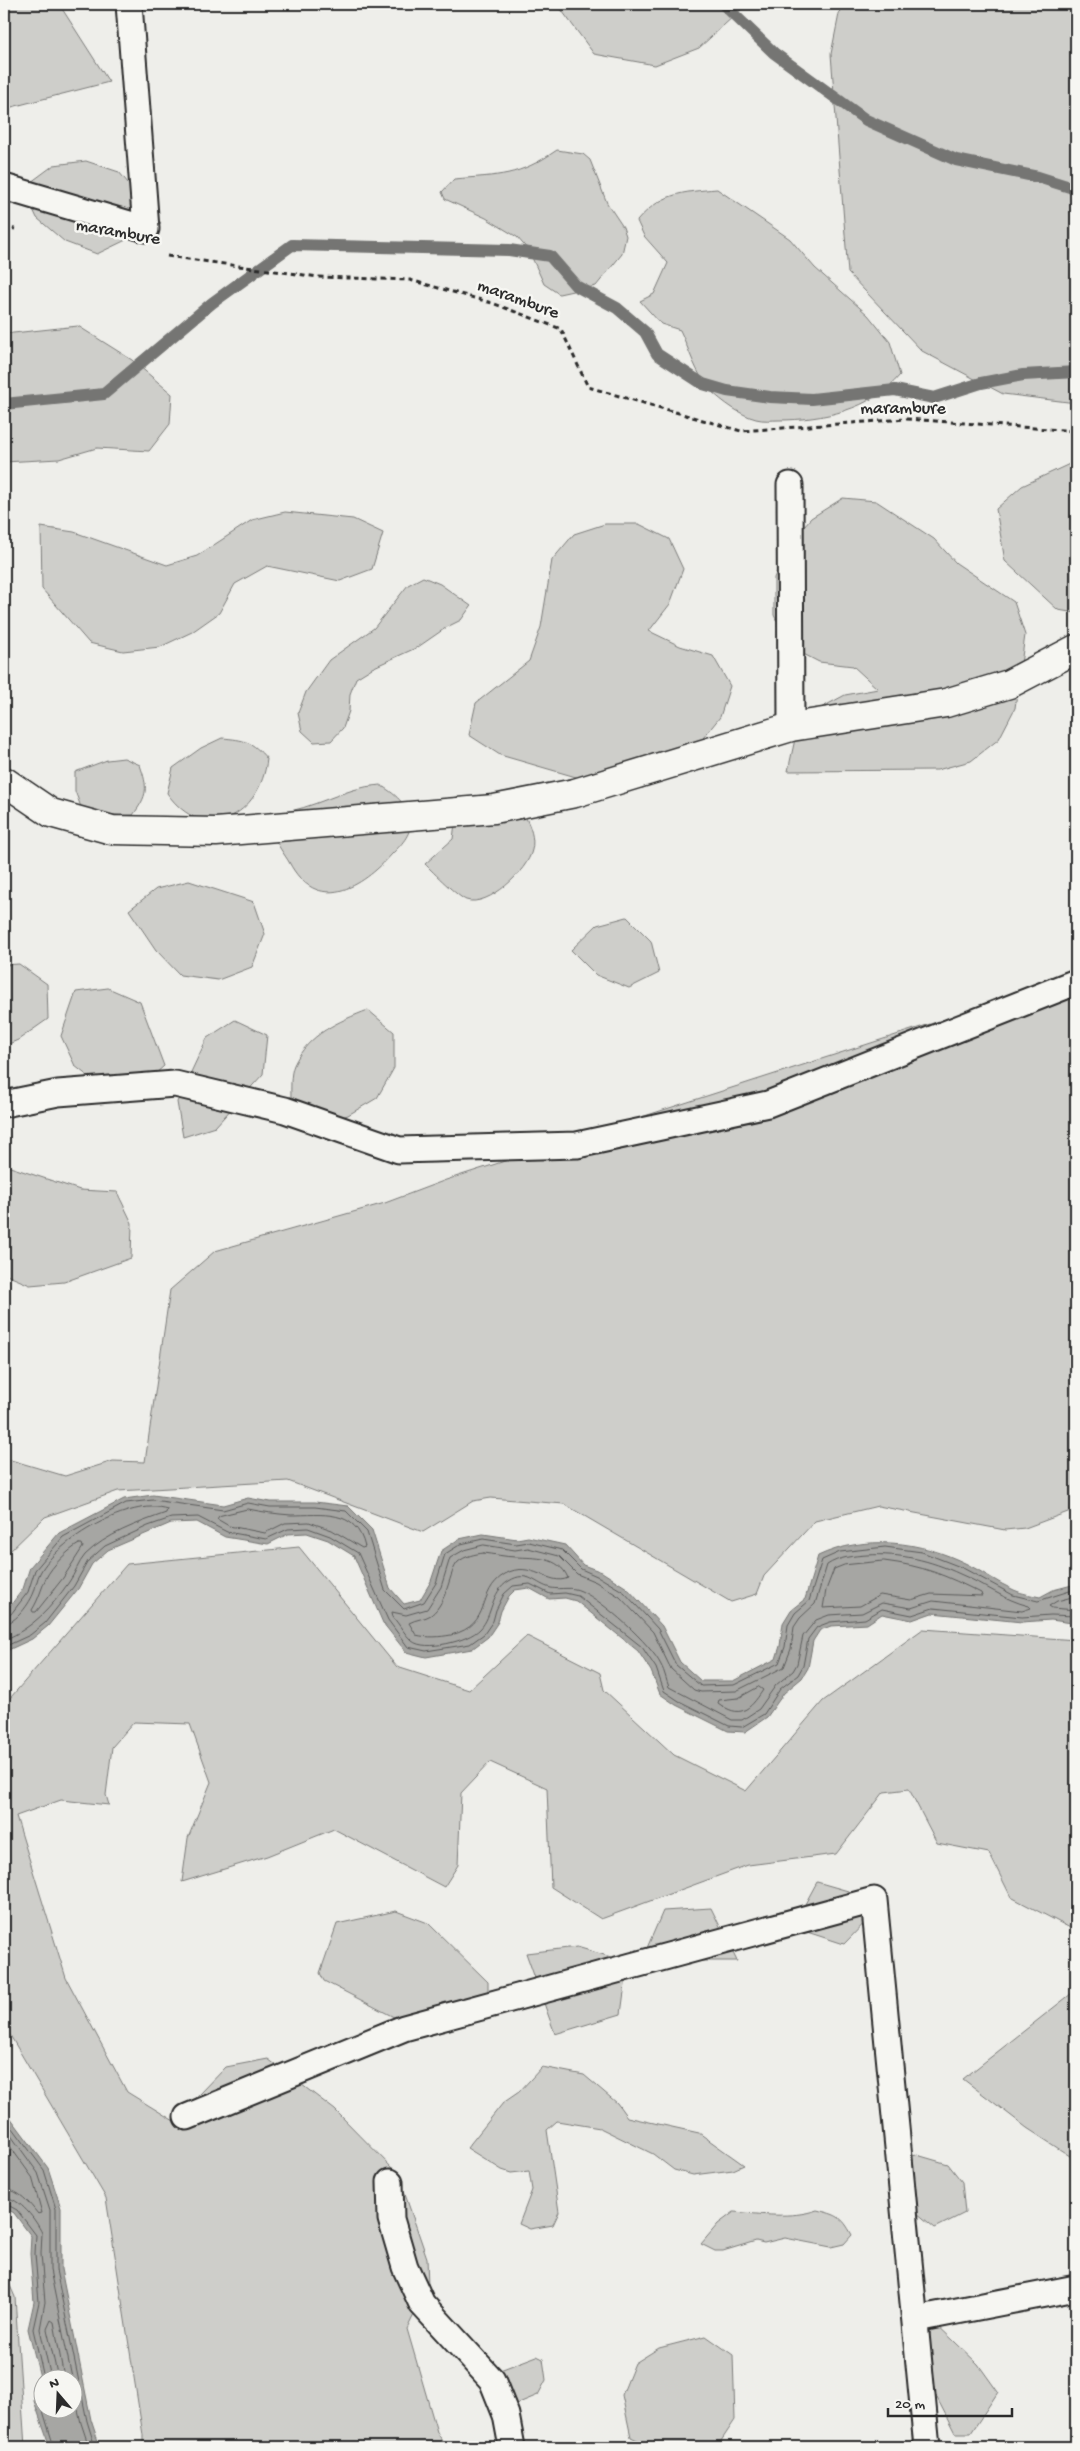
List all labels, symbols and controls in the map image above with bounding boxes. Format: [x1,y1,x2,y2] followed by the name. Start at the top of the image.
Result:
[74,215,163,251] street label: marambure
[474,276,562,325] street label: marambure
[860,399,946,420] street label: marambure
[32,2368,82,2418] north arrow
[47,2375,62,2394] text: N
[888,2386,1011,2418] scale bar
[895,2396,925,2414] text: 20 m

